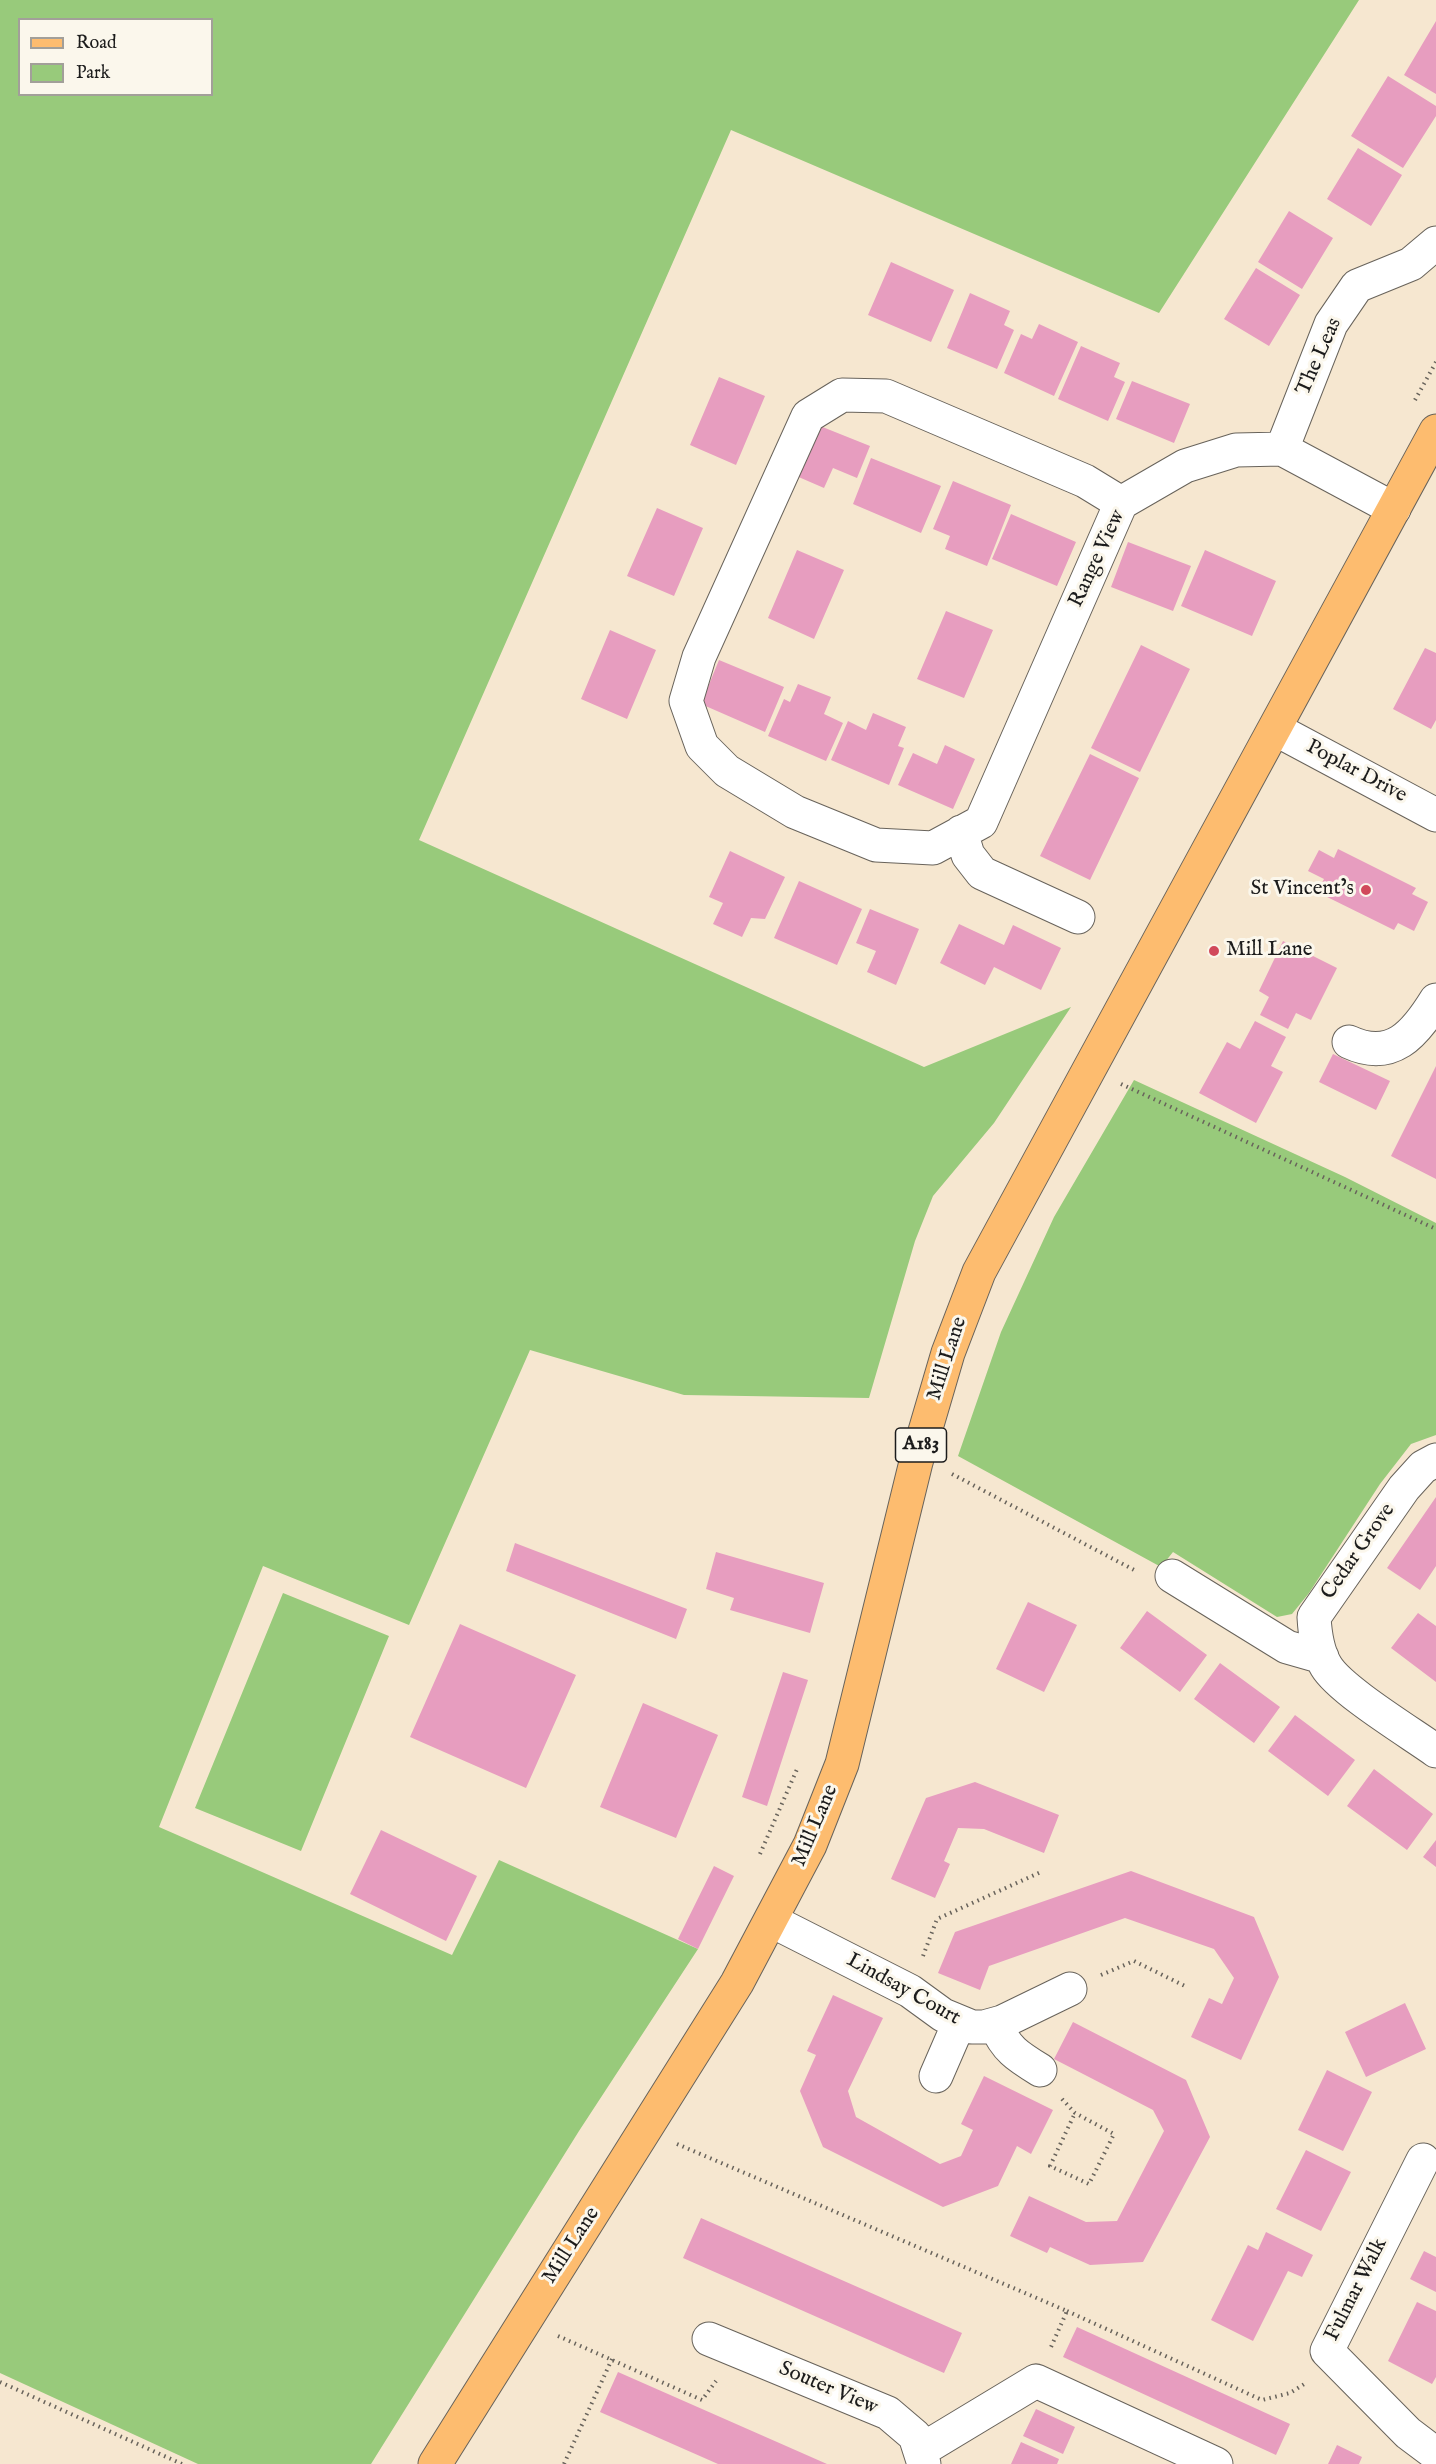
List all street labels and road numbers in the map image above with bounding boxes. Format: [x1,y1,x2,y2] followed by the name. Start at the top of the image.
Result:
[1292,314,1348,400] street label: The Leas
[1065,506,1131,612] street label: Range View
[1301,735,1411,809] street label: Poplar Drive
[923,1314,973,1404] street label: Mill Lane
[896,1428,946,1462] road number: A183
[1317,1499,1401,1605] street label: Cedar Grove
[788,1781,844,1871] street label: Mill Lane
[842,1948,964,2032] street label: Lindsay Court
[538,2203,606,2289] street label: Mill Lane
[1320,2234,1394,2346] street label: Fulmar Walk
[775,2357,881,2421] street label: Souter View

